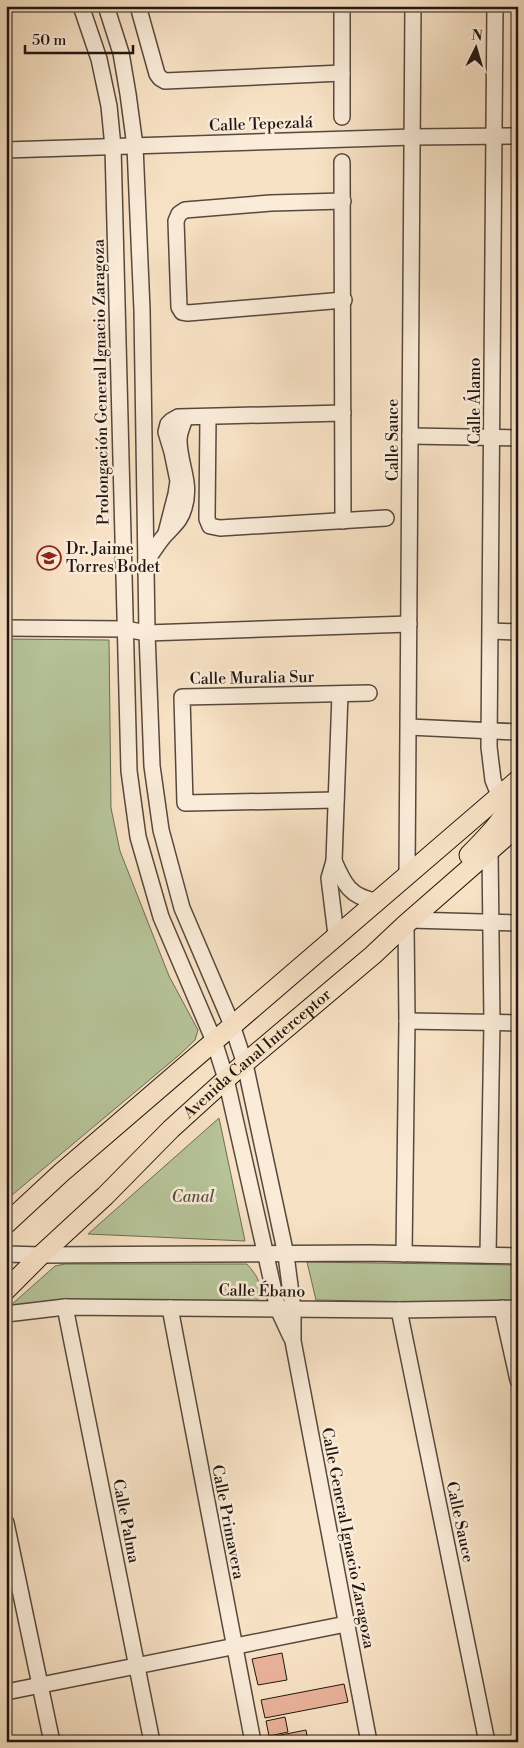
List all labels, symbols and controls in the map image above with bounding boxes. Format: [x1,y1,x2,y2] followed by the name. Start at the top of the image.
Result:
[25,22,132,54] scale bar
[452,22,502,72] north arrow
[471,27,483,45] text: N
[32,31,66,50] text: 50 m
[209,112,314,136] street label: Calle Tepezalá
[88,238,113,525] street label: Prolongación General Ignacio Zaragoza
[463,358,485,444] street label: Calle Álamo
[383,399,403,481] street label: Calle Sauce
[66,539,161,577] place label: Dr. Jaime Torres Bodet
[36,545,62,571] school or university icon: Dr. Jaime Torres Bodet
[189,667,315,689] street label: Calle Muralia Sur
[178,985,335,1124] street label: Avenida Canal Interceptor
[172,1187,215,1207] park label: Canal
[218,1278,306,1302] street label: Calle Ébano
[317,1426,379,1651] street label: Calle General Ignacio Zaragoza
[207,1463,249,1582] street label: Calle Primavera
[108,1477,144,1566] street label: Calle Palma
[442,1480,478,1564] street label: Calle Sauce

